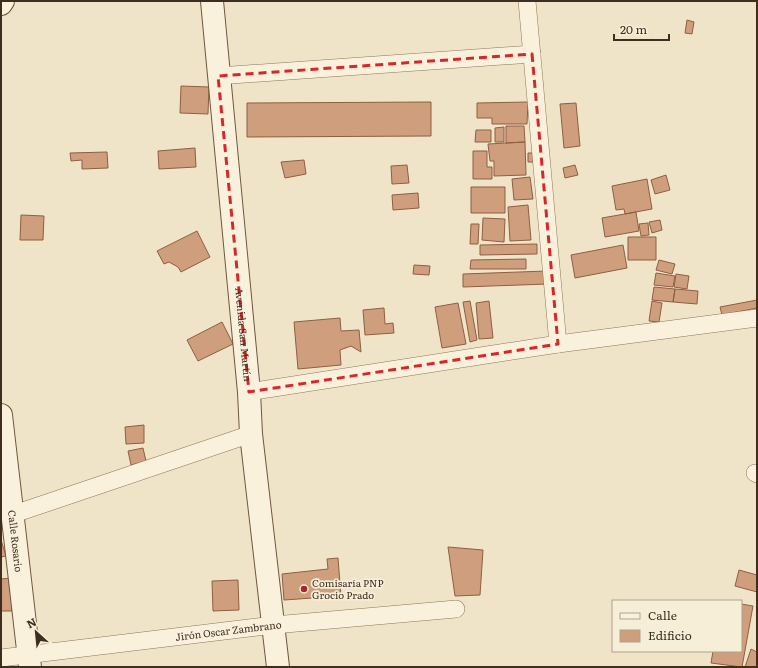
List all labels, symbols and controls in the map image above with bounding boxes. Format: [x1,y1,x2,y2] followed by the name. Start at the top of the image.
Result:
[614,16,669,42] scale bar
[620,20,647,38] text: 20 m
[232,287,256,383] street label: Avenida San Martín
[5,509,27,573] street label: Calle Rosario
[312,575,383,602] place label: Comisaría PNP Grocio Prado
[299,584,309,594] marker: Comisaría PNP Grocio Prado
[612,600,742,652] legend
[648,606,677,624] text: Calle
[16,612,56,652] north arrow
[23,613,39,631] text: N
[174,616,282,644] street label: Jirón Oscar Zambrano
[648,626,692,644] text: Edificio

